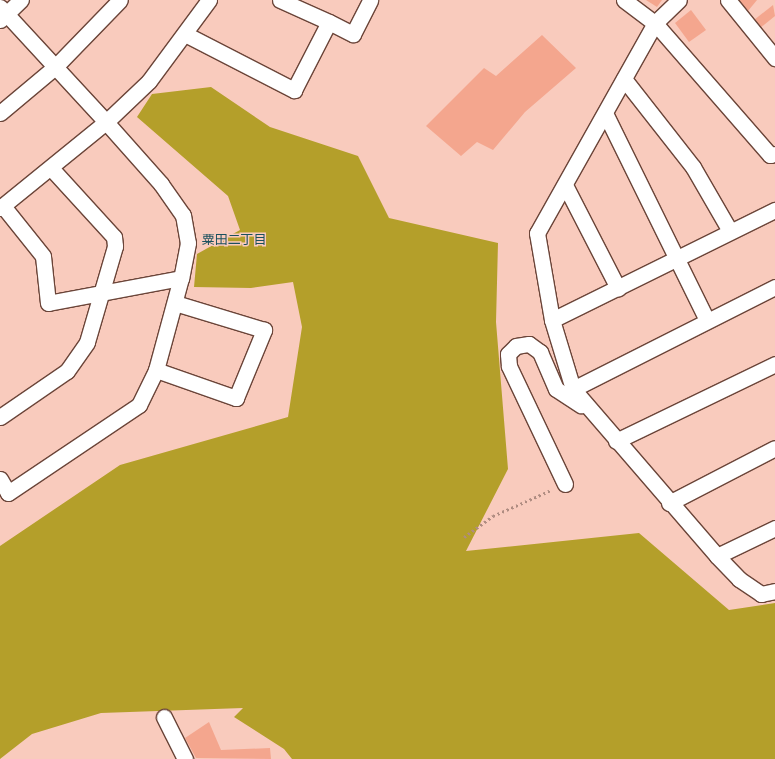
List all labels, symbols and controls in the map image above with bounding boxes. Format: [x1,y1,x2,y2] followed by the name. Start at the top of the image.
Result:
[202,232,266,248] district label: 粟田二丁目

